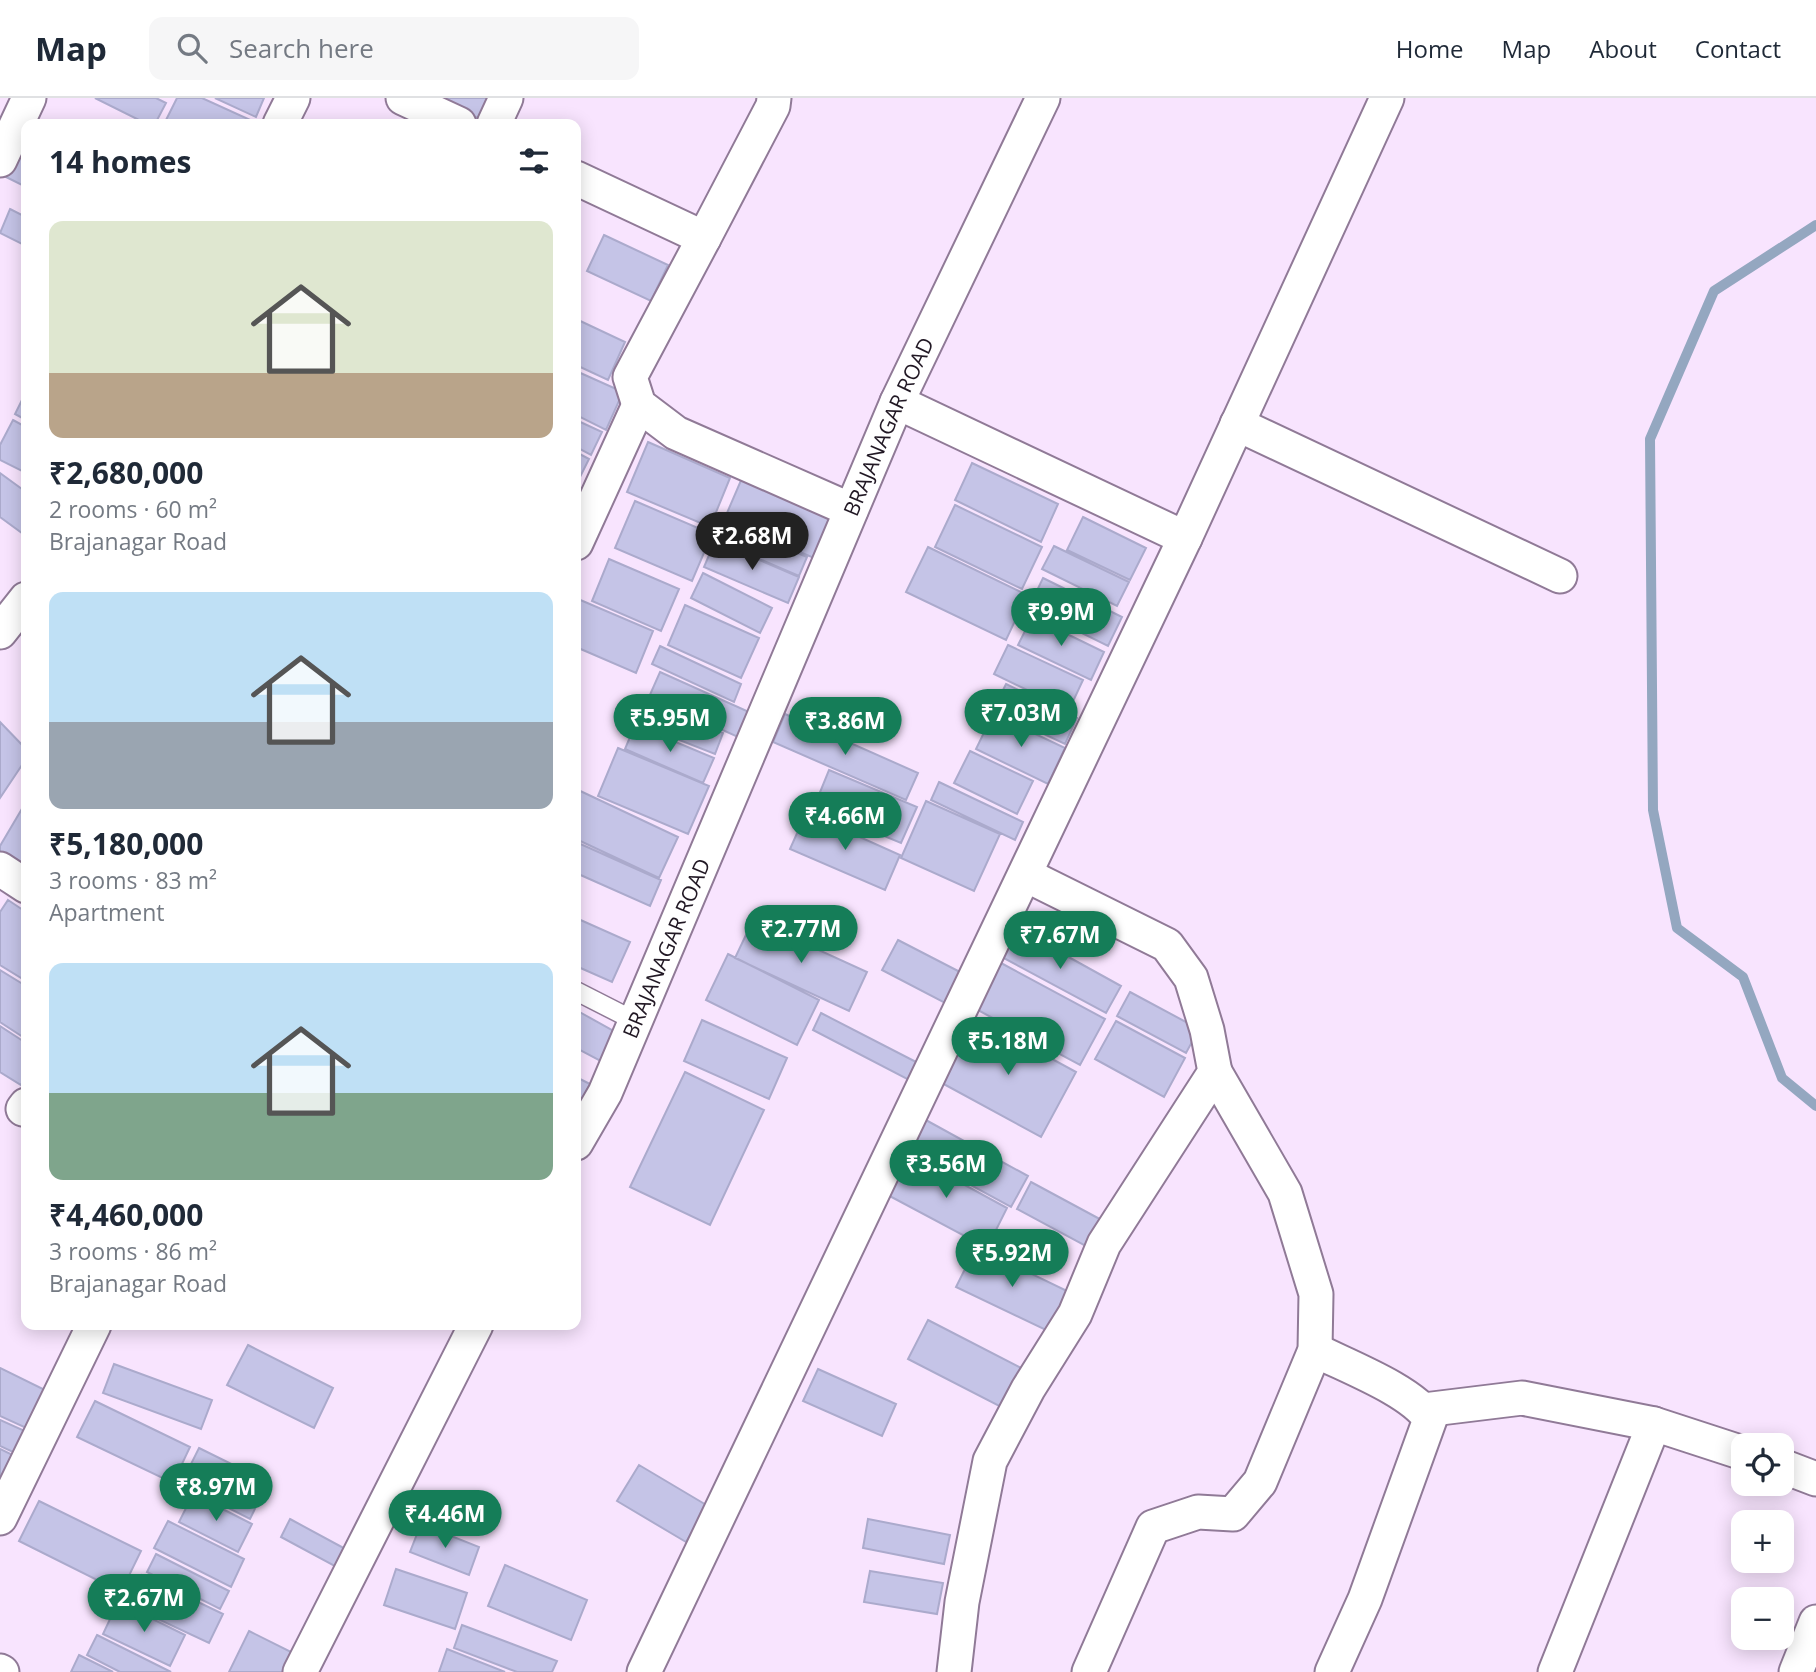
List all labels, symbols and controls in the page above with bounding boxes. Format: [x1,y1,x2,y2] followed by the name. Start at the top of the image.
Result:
[149,17,639,80] search box
[35,26,107,71] text: Map
[173,29,211,67] icon: search
[229,30,374,66] text: Search here
[1396,32,1464,65] text: Home
[1502,32,1551,65] text: Map
[1589,32,1657,65] text: About
[1695,32,1781,65] text: Contact
[49,141,192,182] text: 14 homes
[515,142,553,180] icon: filters
[238,266,364,392] icon: home
[836,332,940,520] street label: BRAJANAGAR ROAD
[49,452,203,493] text: ₹2,680,000
[49,493,217,525] text: 2 rooms · 60 m²
[695,512,809,572] pin: ₹2.68M
[712,519,792,551] text: ₹2.68M
[49,525,227,557] text: Brajanagar Road
[1012,588,1110,648] pin: ₹9.9M
[1027,595,1095,627] text: ₹9.9M
[238,637,364,763] icon: home
[964,690,1078,749] pin: ₹7.03M
[613,694,727,754] pin: ₹5.95M
[981,696,1061,728] text: ₹7.03M
[788,698,902,757] pin: ₹3.86M
[630,701,710,733] text: ₹5.95M
[805,704,885,736] text: ₹3.86M
[788,792,902,852] pin: ₹4.66M
[805,799,885,831] text: ₹4.66M
[49,823,203,864] text: ₹5,180,000
[616,854,717,1042] street label: BRAJANAGAR ROAD
[49,864,217,896] text: 3 rooms · 83 m²
[49,896,165,928] text: Apartment
[744,906,858,965] pin: ₹2.77M
[761,912,841,944] text: ₹2.77M
[1003,912,1117,971] pin: ₹7.67M
[1020,918,1100,950] text: ₹7.67M
[238,1008,364,1134] icon: home
[951,1018,1065,1077] pin: ₹5.18M
[968,1024,1048,1056] text: ₹5.18M
[889,1140,1003,1200] pin: ₹3.56M
[906,1147,986,1179] text: ₹3.56M
[49,1194,203,1235] text: ₹4,460,000
[955,1230,1069,1289] pin: ₹5.92M
[49,1235,217,1267] text: 3 rooms · 86 m²
[972,1236,1052,1268] text: ₹5.92M
[49,1267,227,1299] text: Brajanagar Road
[1731,1433,1794,1650] map controls
[1731,1433,1794,1496] button: locate
[159,1464,273,1523] pin: ₹8.97M
[176,1470,256,1502] text: ₹8.97M
[388,1490,502,1550] pin: ₹4.46M
[405,1497,485,1529] text: ₹4.46M
[1731,1510,1794,1573] button: +
[87,1574,201,1634] pin: ₹2.67M
[104,1581,184,1613] text: ₹2.67M
[1731,1587,1794,1650] button: −

